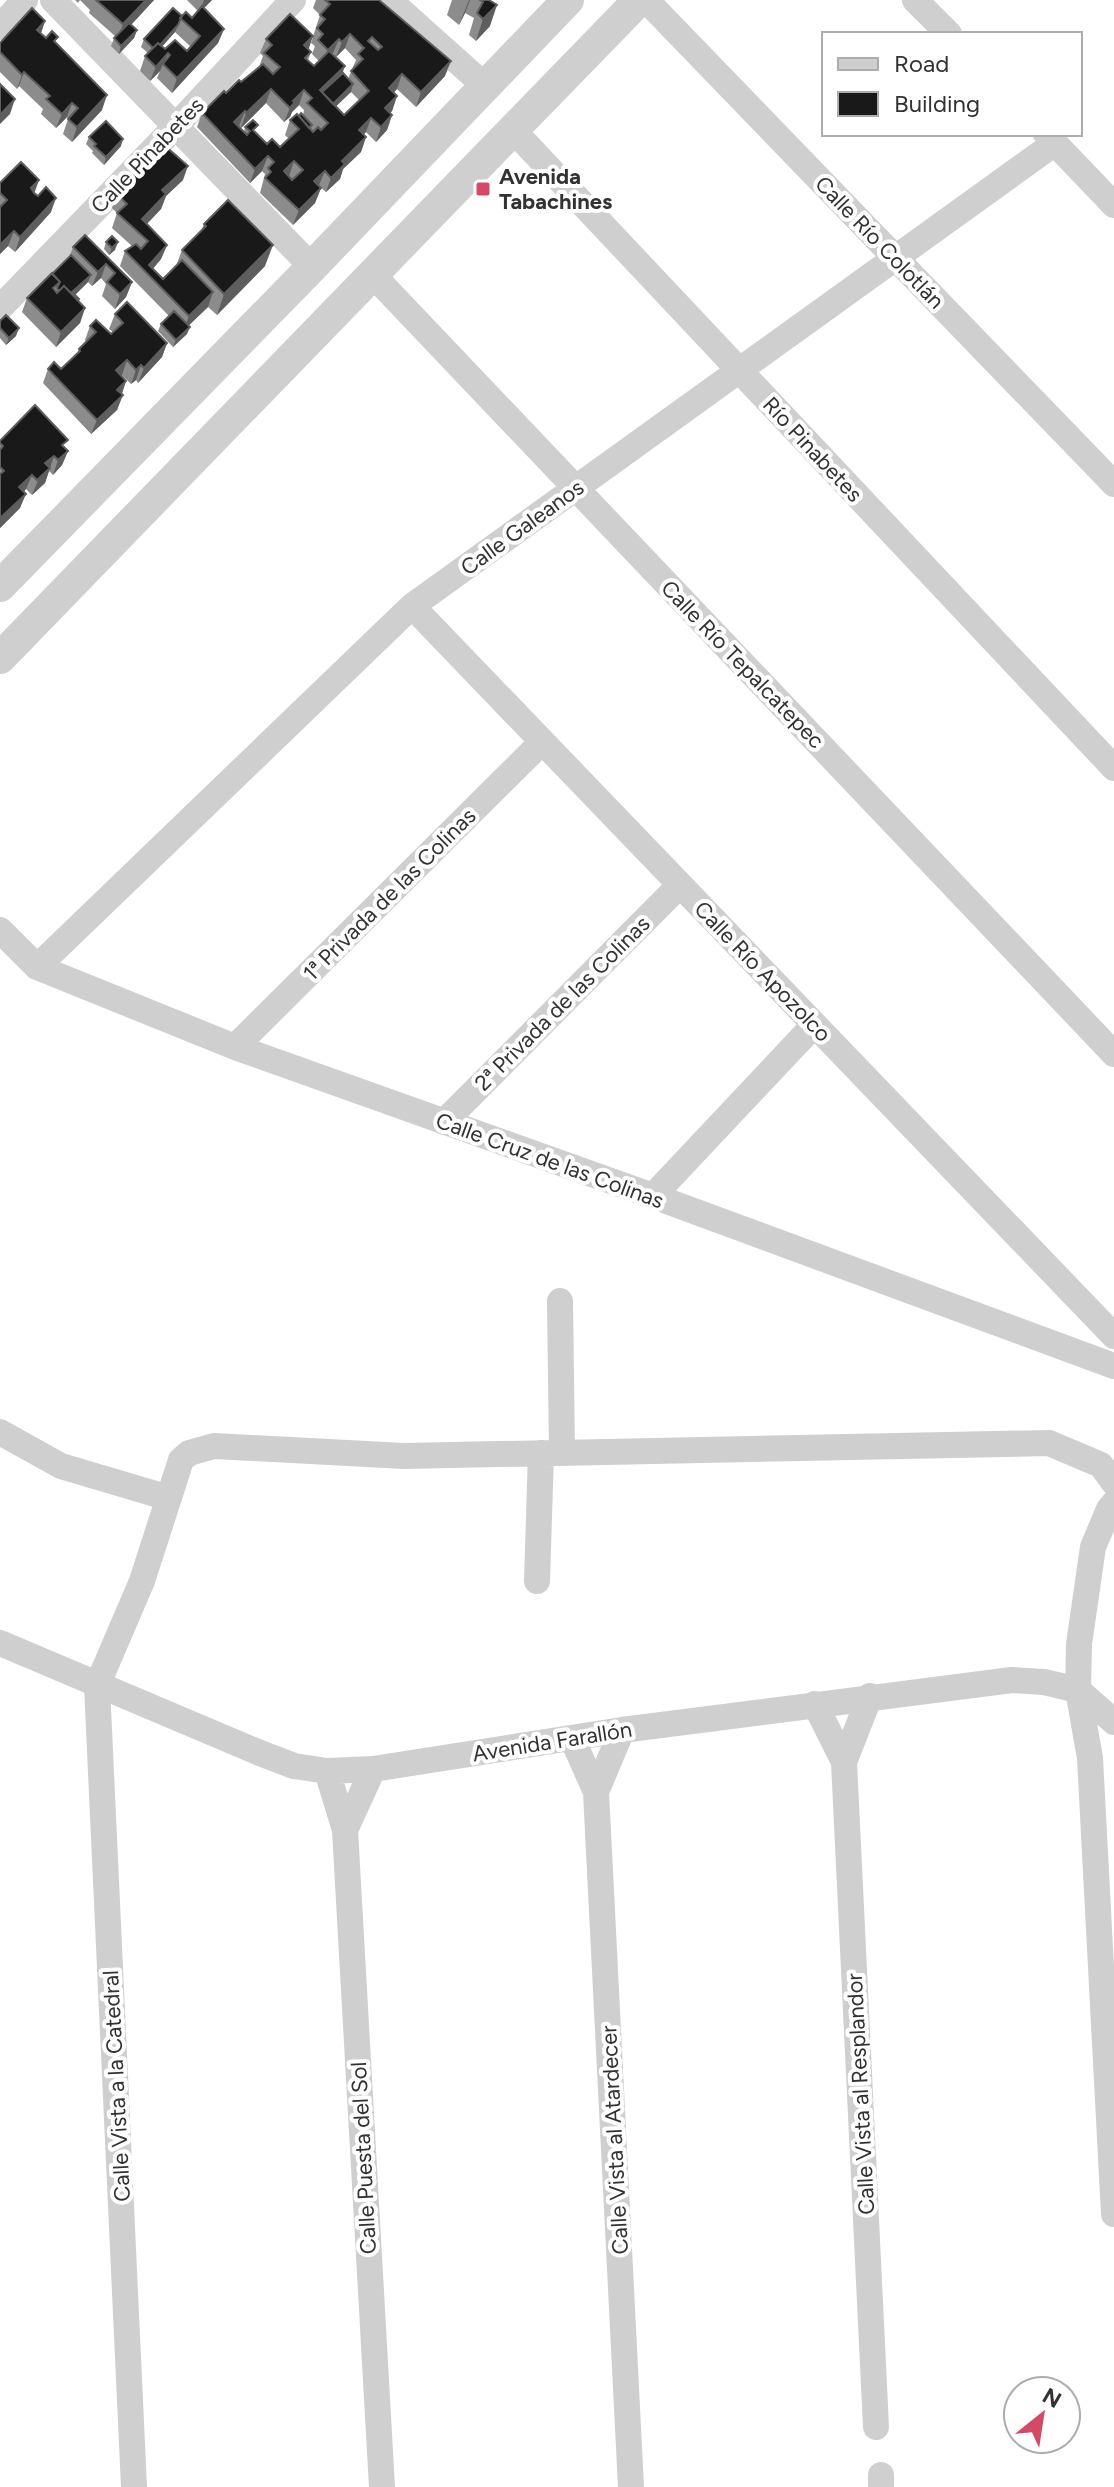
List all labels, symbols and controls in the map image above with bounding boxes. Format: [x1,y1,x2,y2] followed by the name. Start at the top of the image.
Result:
[822,32,1082,136] legend
[894,49,949,78] text: Road
[894,89,980,118] text: Building
[85,92,210,219] street label: Calle Pinabetes
[499,163,612,215] place label: Avenida Tabachines
[809,170,950,314] street label: Calle Río Colotlán
[474,180,492,198] marker: Avenida Tabachines
[757,391,868,507] street label: Río Pinabetes
[455,474,589,581] street label: Calle Galeanos
[655,575,830,754] street label: Calle Río Tepalcatepec
[297,802,481,986] street label: 1ª Privada de las Colinas
[689,895,837,1047] street label: Calle Río Apozolco
[469,910,656,1097] street label: 2ª Privada de las Colinas
[432,1107,667,1214] street label: Calle Cruz de las Colinas
[470,1716,634,1767] street label: Avenida Farallón
[97,1970,136,2202] street label: Calle Vista a la Catedral
[841,1972,880,2215] street label: Calle Vista al Resplandor
[595,2024,634,2255] street label: Calle Vista al Atardecer
[345,2061,382,2255] street label: Calle Puesta del Sol
[1002,2375,1082,2455] north arrow
[1038,2382,1066,2414] text: N

